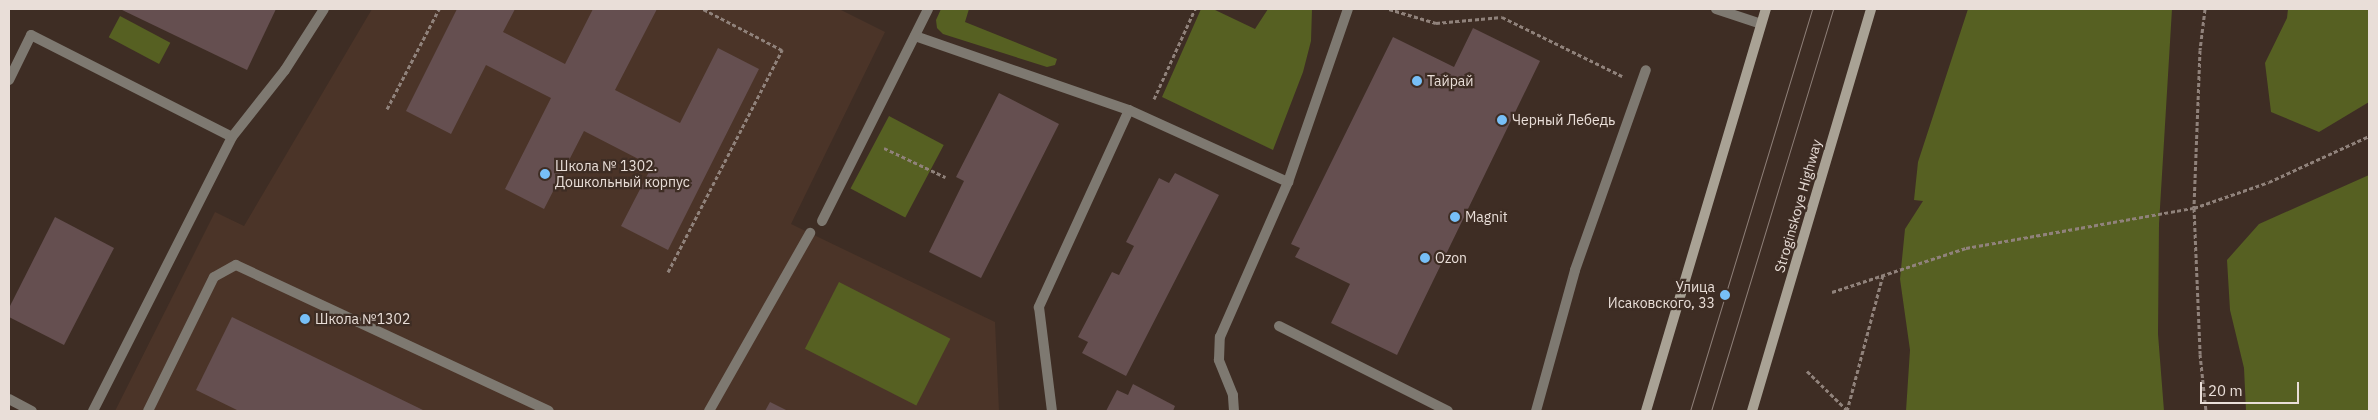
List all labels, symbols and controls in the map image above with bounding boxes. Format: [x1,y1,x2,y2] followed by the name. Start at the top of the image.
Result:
[1427,73,1474,89] place label: Тайрай
[1411,75,1423,87] marker: Тайрай
[1512,112,1615,128] place label: Черный Лебедь
[1496,114,1508,126] marker: Черный Лебедь
[1771,137,1825,275] street label: Stroginskoye Highway
[555,158,690,190] place label: Школа № 1302. Дошкольный корпус
[539,168,551,180] marker: Школа № 1302. Дошкольный корпус
[1465,209,1508,225] place label: Magnit
[1449,211,1461,223] marker: Magnit
[1435,250,1467,266] place label: Ozon
[1419,252,1431,264] marker: Ozon
[1608,279,1715,312] place label: Улица Исаковского, 33
[1719,289,1731,301] marker: Улица Исаковского, 33
[315,311,410,327] place label: Школа №1302
[299,313,311,325] marker: Школа №1302
[2203,372,2302,404] scale bar
[2208,381,2243,400] text: 20 m

